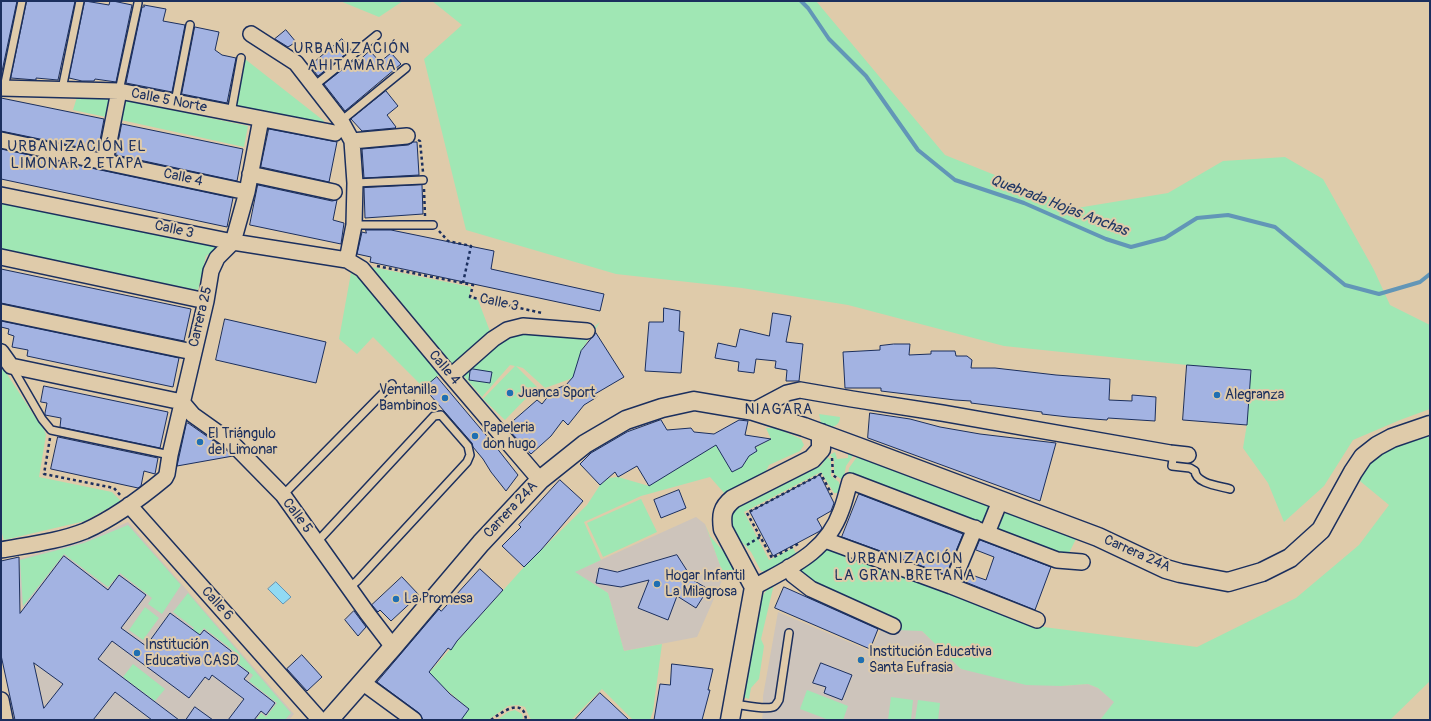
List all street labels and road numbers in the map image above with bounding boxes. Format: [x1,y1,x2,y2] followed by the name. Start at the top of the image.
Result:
[130,85,208,117] street label: Calle 5 Norte
[162,166,204,190] street label: Calle 4
[153,218,195,242] street label: Calle 3
[186,285,216,349] street label: Carrera 25
[478,291,520,315] street label: Calle 3
[425,347,463,389] street label: Calle 4
[481,478,541,542] street label: Carrera 24A
[278,495,316,537] street label: Calle 5
[1101,532,1173,576] street label: Carrera 24A
[197,584,237,624] street label: Calle 6

